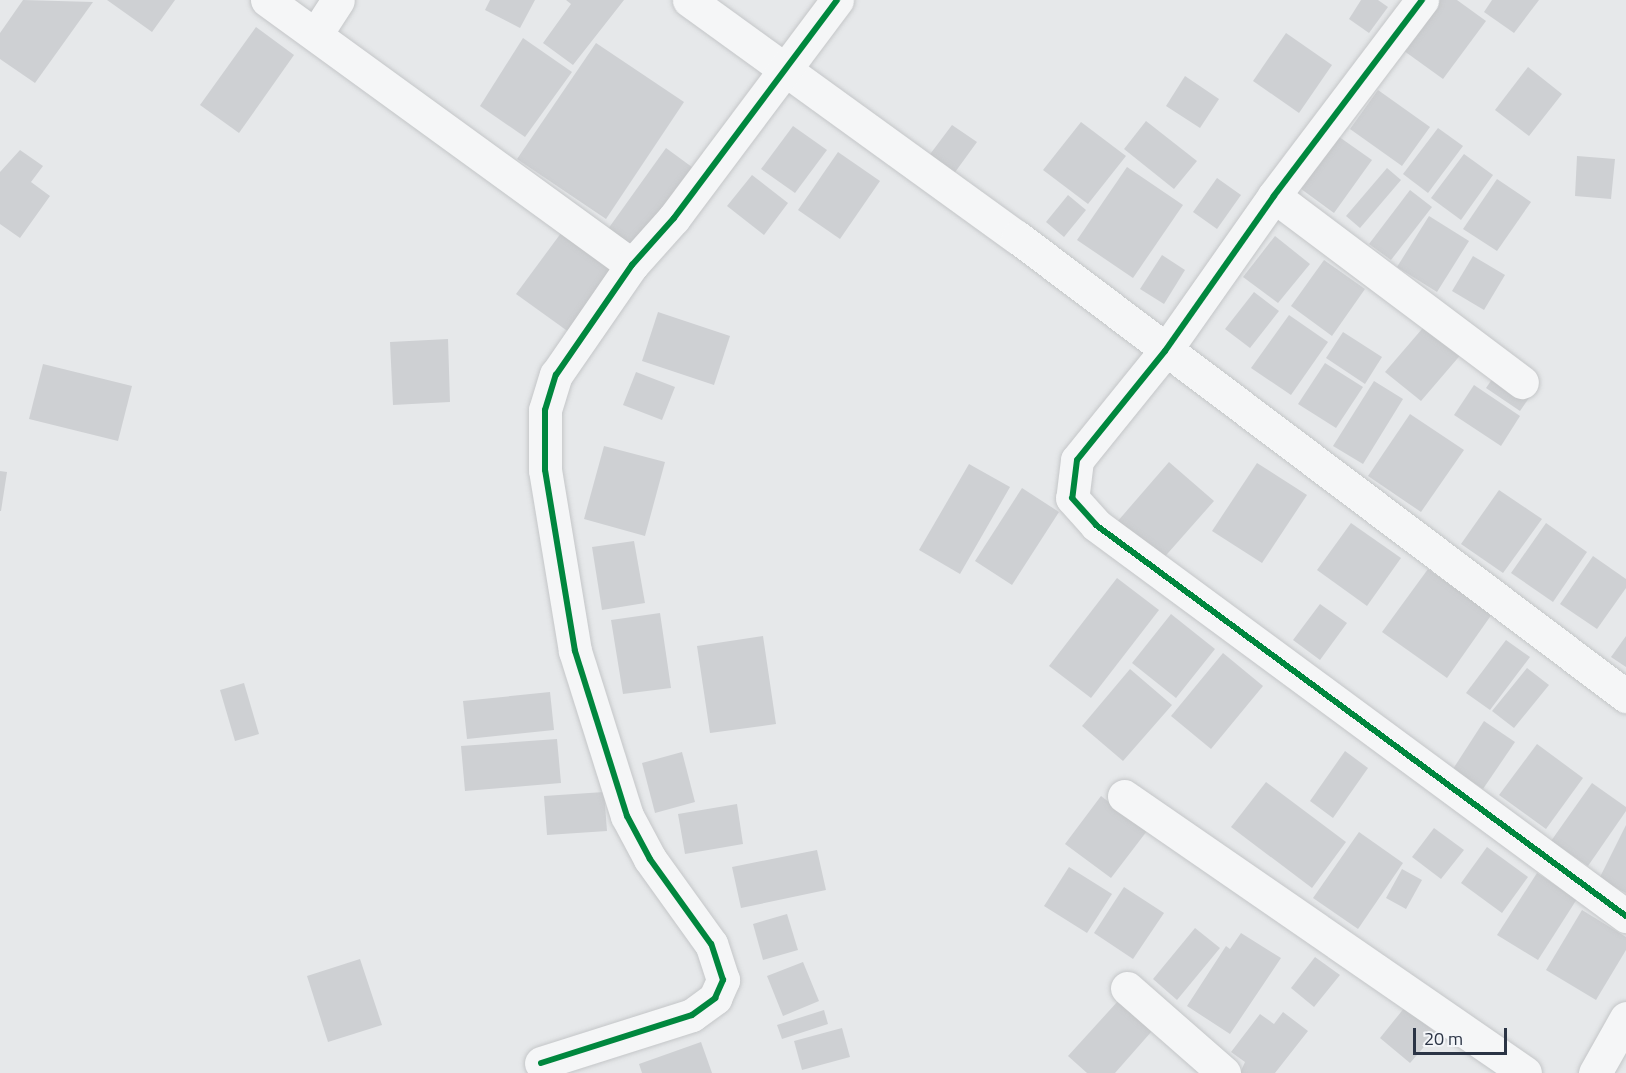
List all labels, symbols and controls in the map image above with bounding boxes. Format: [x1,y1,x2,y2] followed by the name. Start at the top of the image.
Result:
[1416,1016,1510,1054] scale bar
[1424,1025,1463,1052] text: 20 m

